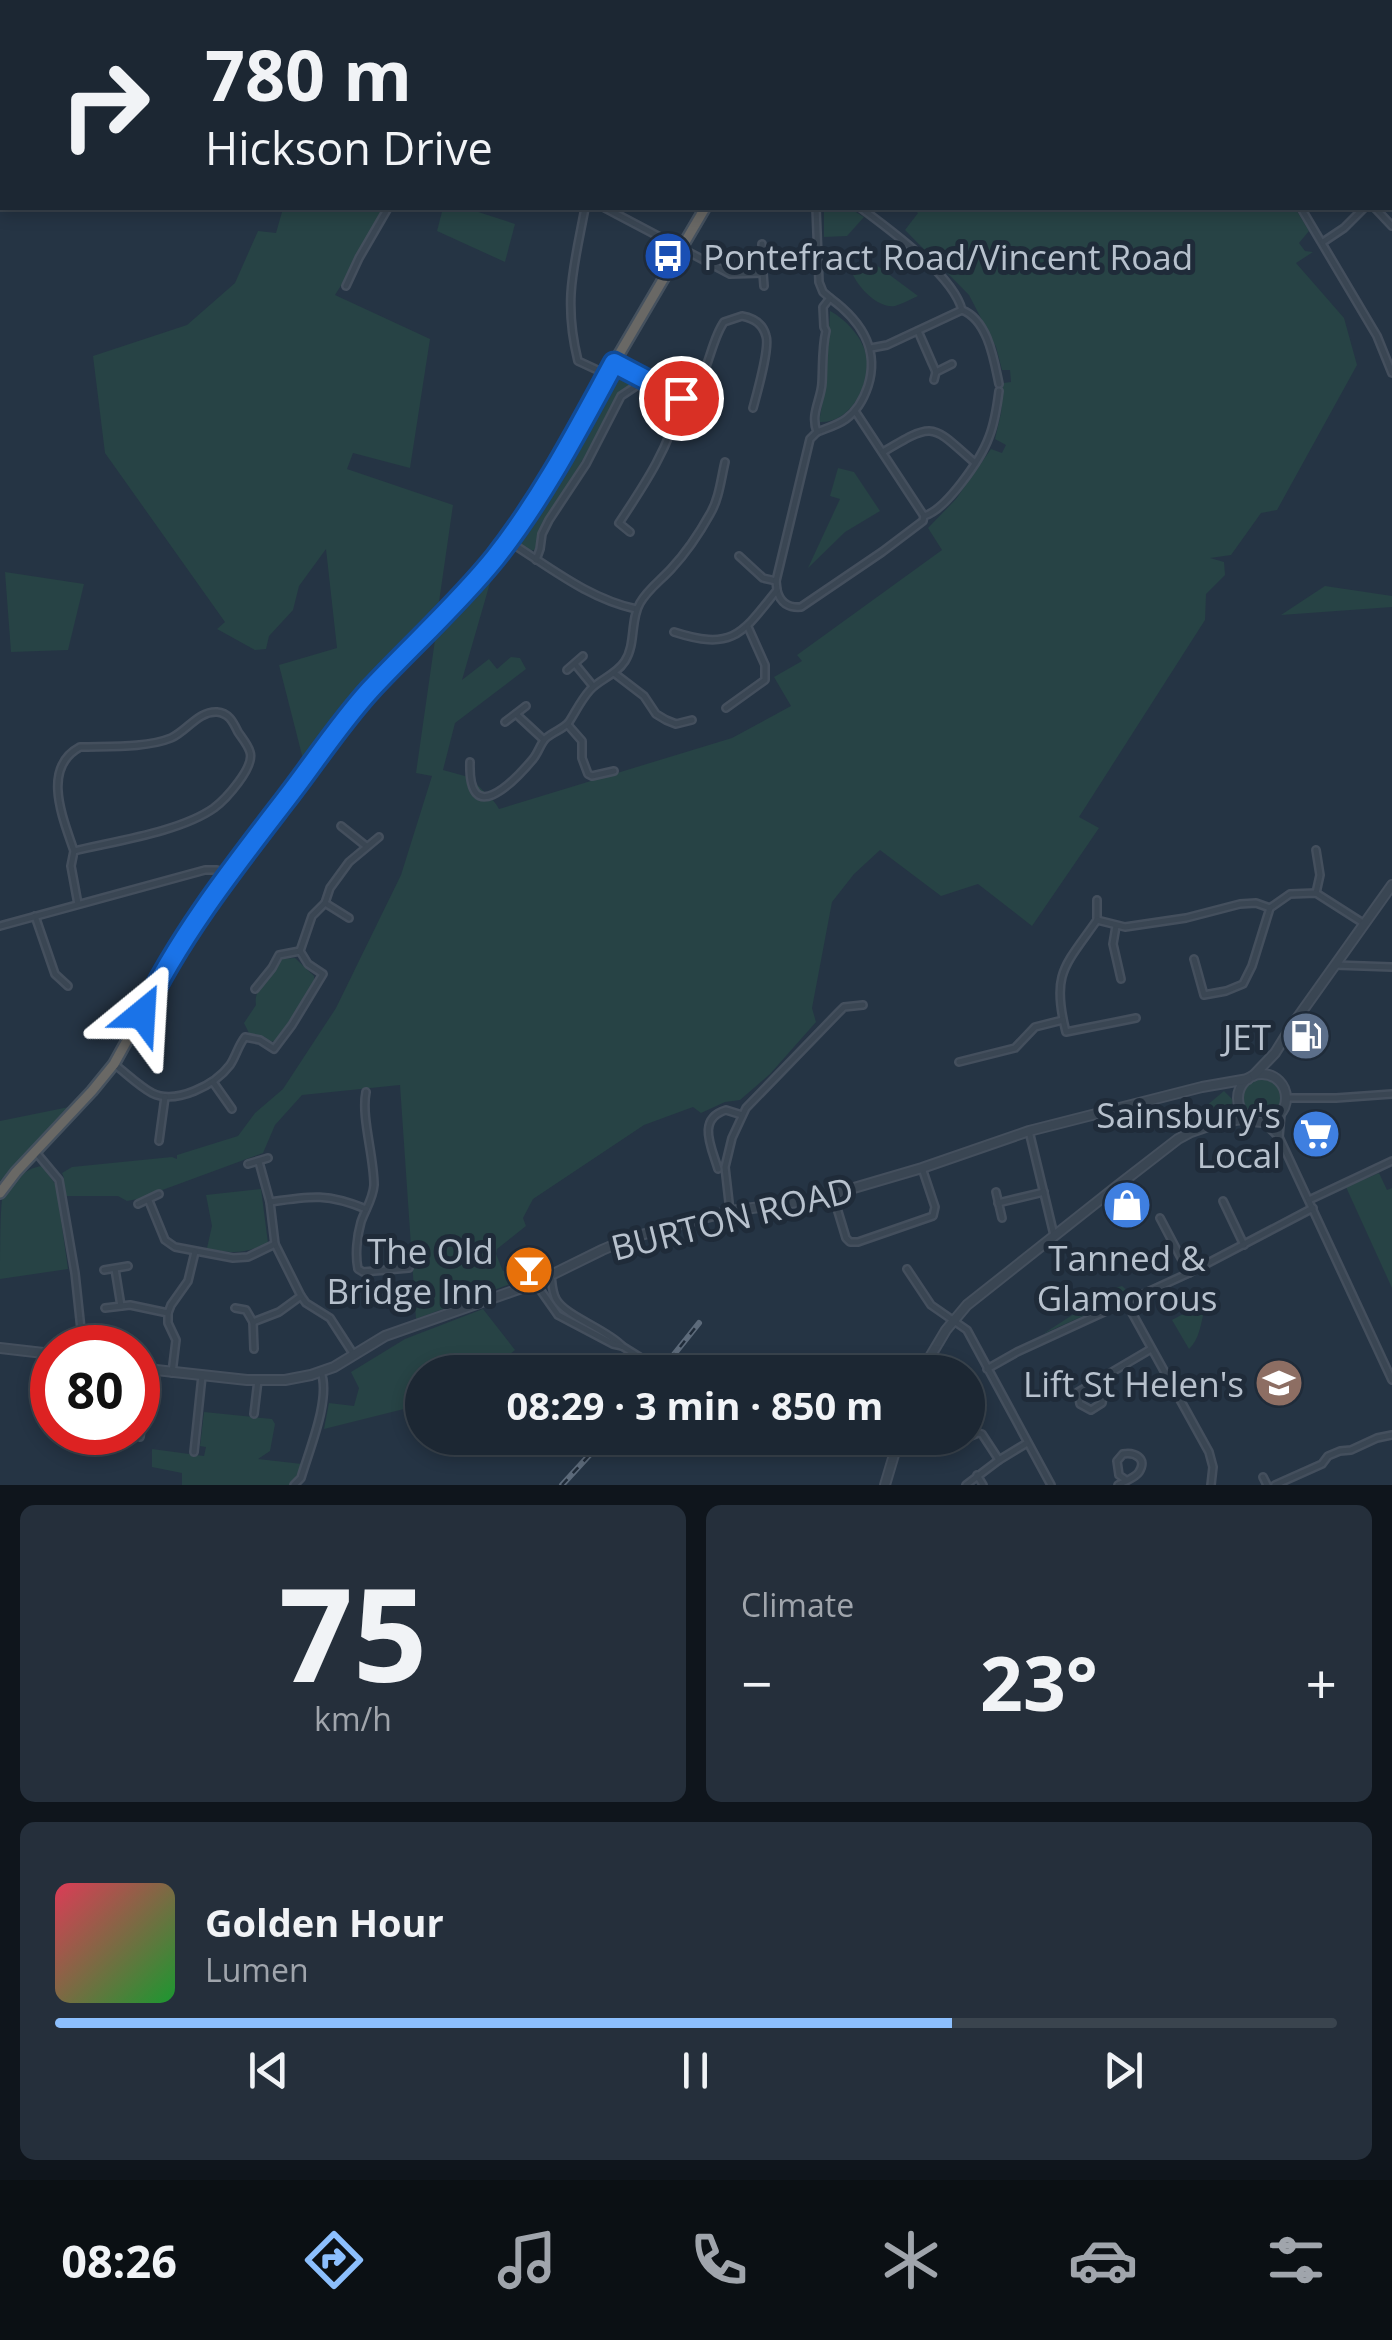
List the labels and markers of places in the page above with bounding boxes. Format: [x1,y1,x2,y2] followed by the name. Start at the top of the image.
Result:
[642,230,694,282] bus stop icon: Pontefract Road/Vincent Road
[703,233,1193,280] place label: Pontefract Road/Vincent Road
[639,356,724,441] pin
[1280,1010,1332,1062] fuel station icon: JET
[1220,1013,1271,1060] place label: JET
[1096,1091,1281,1178] place label: Sainsbury's Local
[1290,1108,1342,1160] supermarket icon: Sainsbury's Local
[1101,1179,1153,1231] shop icon: Tanned & Glamorous
[326,1227,494,1314] place label: The Old Bridge Inn
[1037,1234,1217,1321] place label: Tanned & Glamorous
[503,1244,555,1296] bar icon: The Old Bridge Inn
[1253,1357,1305,1409] school or university icon: Lift St Helen's
[1023,1360,1244,1407] place label: Lift St Helen's

